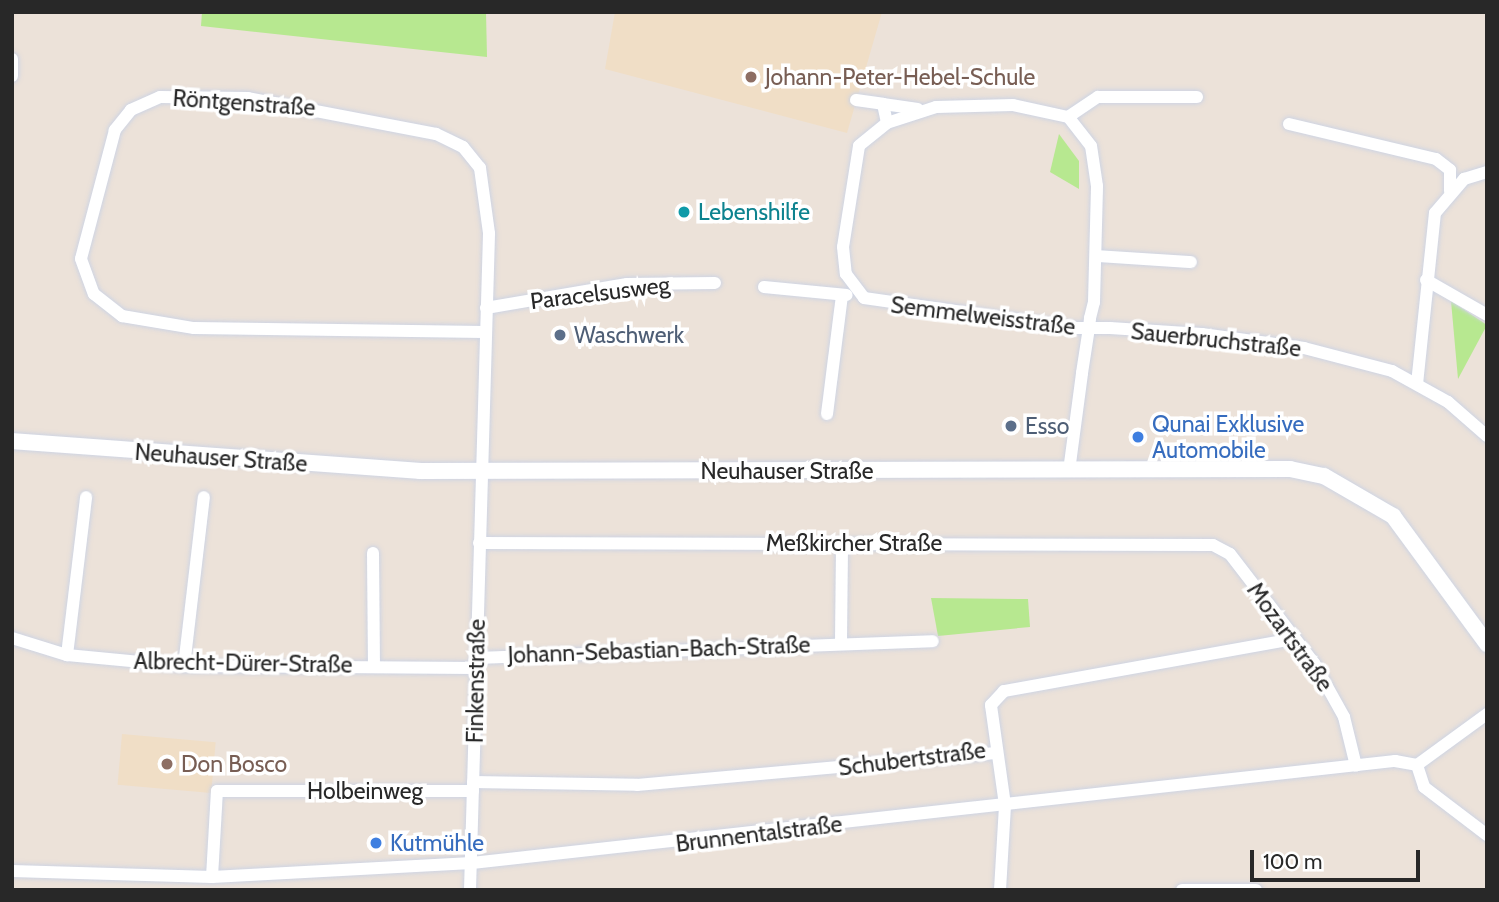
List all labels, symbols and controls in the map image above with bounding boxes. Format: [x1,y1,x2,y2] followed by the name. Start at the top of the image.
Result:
[765,63,1035,91] place label: Johann-Peter-Hebel-Schule
[743,69,759,85] marker: Johann-Peter-Hebel-Schule
[172,84,316,122] street label: Röntgenstraße
[698,198,810,226] place label: Lebenshilfe
[676,204,692,220] marker: Lebenshilfe
[529,271,671,315] street label: Paracelsusweg
[889,291,1077,341] street label: Semmelweisstraße
[1130,317,1302,363] street label: Sauerbruchstraße
[574,321,684,349] place label: Waschwerk
[552,327,568,343] marker: Waschwerk
[1152,410,1304,464] place label: Qunai Exklusive Automobile
[1025,412,1069,440] place label: Esso
[1003,418,1019,434] marker: Esso
[1130,429,1146,445] marker: Qunai Exklusive Automobile
[134,438,308,478] street label: Neuhauser Straße
[701,457,873,485] street label: Neuhauser Straße
[766,529,942,557] street label: Meßkircher Straße
[1241,577,1339,697] street label: Mozartstraße
[461,619,491,743] street label: Finkenstraße
[507,631,811,669] street label: Johann-Sebastian-Bach-Straße
[133,647,353,679] street label: Albrecht-Dürer-Straße
[837,736,987,782] street label: Schubertstraße
[181,750,287,778] place label: Don Bosco
[159,756,175,772] marker: Don Bosco
[307,777,423,805] street label: Holbeinweg
[674,810,844,858] street label: Brunnentalstraße
[390,829,484,857] place label: Kutmühle
[368,835,384,851] marker: Kutmühle
[1254,836,1424,880] scale bar
[1263,849,1322,874] text: 100 m

